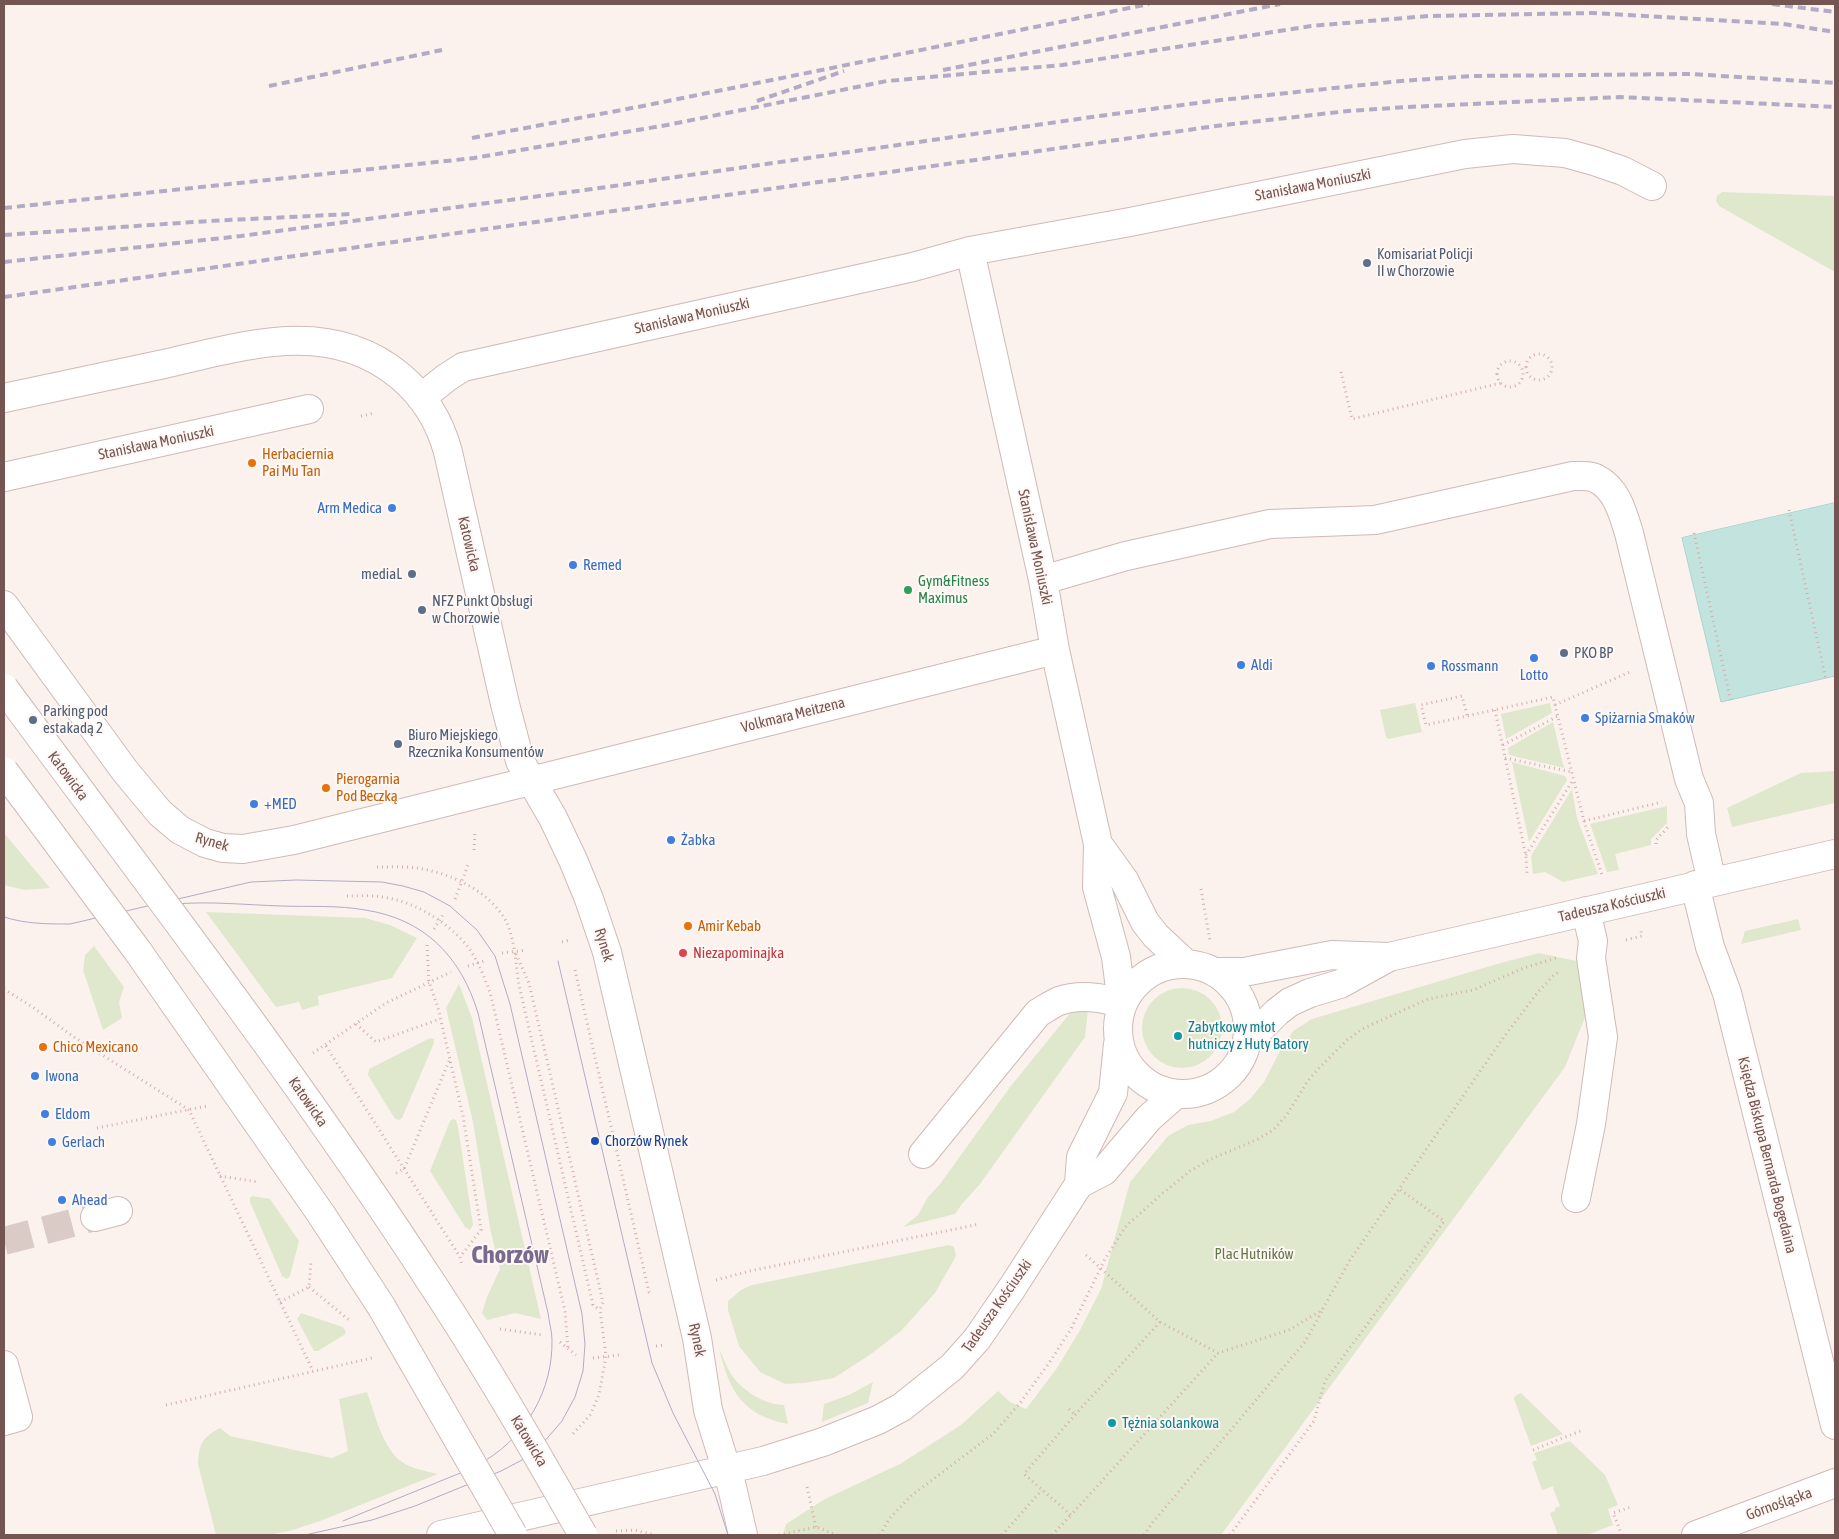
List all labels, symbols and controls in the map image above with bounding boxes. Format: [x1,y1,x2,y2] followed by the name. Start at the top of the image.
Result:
[1253,165,1373,205] street label: Stanisława Moniuszki
[1377,245,1473,280] place label: Komisariat Policji II w Chorzowie
[1361,257,1373,269] marker: Komisariat Policji II w Chorzowie
[633,294,751,338] street label: Stanisława Moniuszki
[97,422,215,464] street label: Stanisława Moniuszki
[262,445,334,480] place label: Herbaciernia Pai Mu Tan
[246,457,258,469] marker: Herbaciernia Pai Mu Tan
[1014,488,1056,606] street label: Stanisława Moniuszki
[318,499,382,517] place label: Arm Medica
[386,502,398,514] marker: Arm Medica
[454,514,484,574] street label: Katowicka
[583,556,622,574] place label: Remed
[567,559,579,571] marker: Remed
[361,565,402,583] place label: mediaL
[406,568,418,580] marker: mediaL
[918,572,989,607] place label: Gym&Fitness Maximus
[902,584,914,596] marker: Gym&Fitness Maximus
[432,592,533,627] place label: NFZ Punkt Obsługi w Chorzowie
[416,604,428,616] marker: NFZ Punkt Obsługi w Chorzowie
[1574,644,1614,662] place label: PKO BP
[1558,647,1570,659] marker: PKO BP
[1528,652,1540,664] marker: Lotto
[1251,656,1273,674] place label: Aldi
[1441,657,1498,675] place label: Rossmann
[1235,659,1247,671] marker: Aldi
[1425,660,1437,672] marker: Rossmann
[1520,666,1548,684] place label: Lotto
[739,693,847,737] street label: Volkmara Meitzena
[43,702,108,737] place label: Parking pod estakadą 2
[1595,709,1695,727] place label: Spiżarnia Smaków
[1579,712,1591,724] marker: Spiżarnia Smaków
[27,714,39,726] marker: Parking pod estakadą 2
[408,726,544,761] place label: Biuro Miejskiego Rzecznika Konsumentów
[392,738,404,750] marker: Biuro Miejskiego Rzecznika Konsumentów
[44,748,92,804] street label: Katowicka
[336,770,400,805] place label: Pierogarnia Pod Beczką
[320,782,332,794] marker: Pierogarnia Pod Beczką
[264,795,297,813] place label: +MED
[248,798,260,810] marker: +MED
[193,829,231,855] street label: Rynek
[681,831,715,849] place label: Żabka
[665,834,677,846] marker: Żabka
[1557,884,1667,926] street label: Tadeusza Kościuszki
[698,917,761,935] place label: Amir Kebab
[682,920,694,932] marker: Amir Kebab
[590,926,618,964] street label: Rynek
[693,944,784,962] place label: Niezapominajka
[677,947,689,959] marker: Niezapominajka
[1188,1018,1309,1053] place label: Zabytkowy młot hutniczy z Huty Batory
[1172,1030,1184,1042] marker: Zabytkowy młot hutniczy z Huty Batory
[53,1038,138,1056] place label: Chico Mexicano
[37,1041,49,1053] marker: Chico Mexicano
[1734,1055,1800,1255] street label: Księdza Biskupa Bernarda Bogedaina
[45,1067,79,1085] place label: Iwona
[29,1070,41,1082] marker: Iwona
[284,1074,332,1130] street label: Katowicka
[55,1105,90,1123] place label: Eldom
[39,1108,51,1120] marker: Eldom
[605,1132,688,1150] place label: Chorzów Rynek
[62,1133,105,1151] place label: Gerlach
[589,1135,601,1147] marker: Chorzów Rynek
[46,1136,58,1148] marker: Gerlach
[72,1191,108,1209] place label: Ahead
[56,1194,68,1206] marker: Ahead
[471,1240,549,1270] district label: Chorzów
[1214,1245,1294,1263] park label: Plac Hutników
[958,1256,1036,1356] street label: Tadeusza Kościuszki
[685,1321,709,1359] street label: Rynek
[507,1412,551,1470] street label: Katowicka
[1122,1414,1219,1432] place label: Tężnia solankowa
[1106,1417,1118,1429] marker: Tężnia solankowa
[1744,1484,1814,1524] street label: Górnośląska

